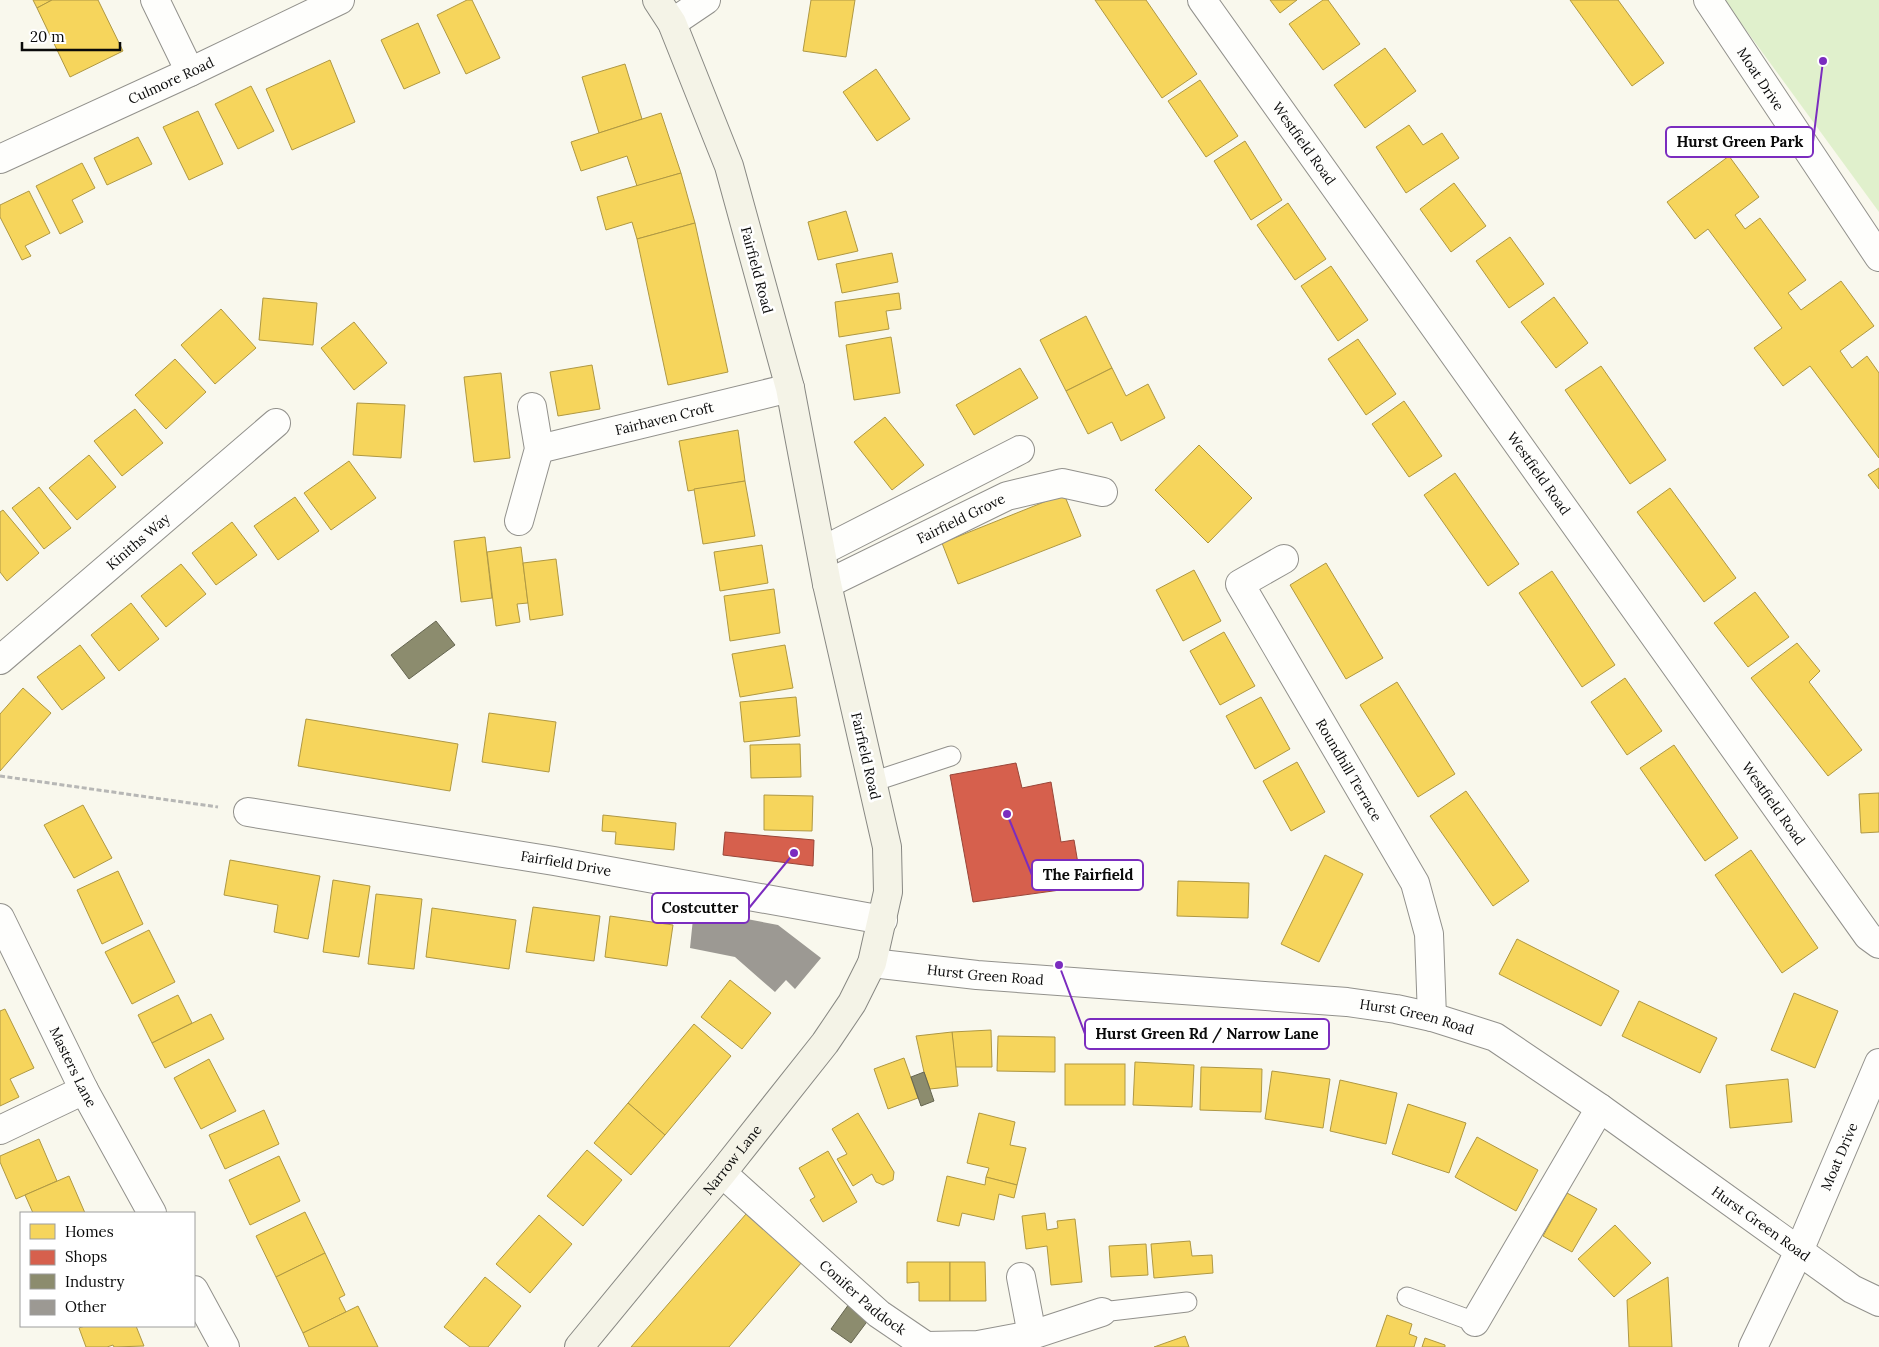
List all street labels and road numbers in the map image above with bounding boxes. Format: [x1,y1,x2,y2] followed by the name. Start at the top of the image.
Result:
[1733,44,1788,114] street label: Moat Drive
[125,53,217,108] street label: Culmore Road
[1268,98,1340,188] street label: Westfield Road
[737,225,777,315] street label: Fairfield Road
[613,398,716,439] street label: Fairhaven Croft
[1503,428,1574,518] street label: Westfield Road
[914,489,1008,548] street label: Fairfield Grove
[103,509,174,574] street label: Kiniths Way
[847,711,885,801] street label: Fairfield Road
[1312,715,1386,825] street label: Roundhill Terrace
[1738,758,1809,848] street label: Westfield Road
[519,847,613,880] street label: Fairfield Drive
[926,960,1044,989] street label: Hurst Green Road
[1358,995,1476,1039] street label: Hurst Green Road
[46,1024,101,1111] street label: Masters Lane
[1817,1120,1862,1193] street label: Moat Drive
[699,1121,766,1198] street label: Narrow Lane
[1708,1182,1814,1265] street label: Hurst Green Road
[816,1256,910,1339] street label: Conifer Paddock

